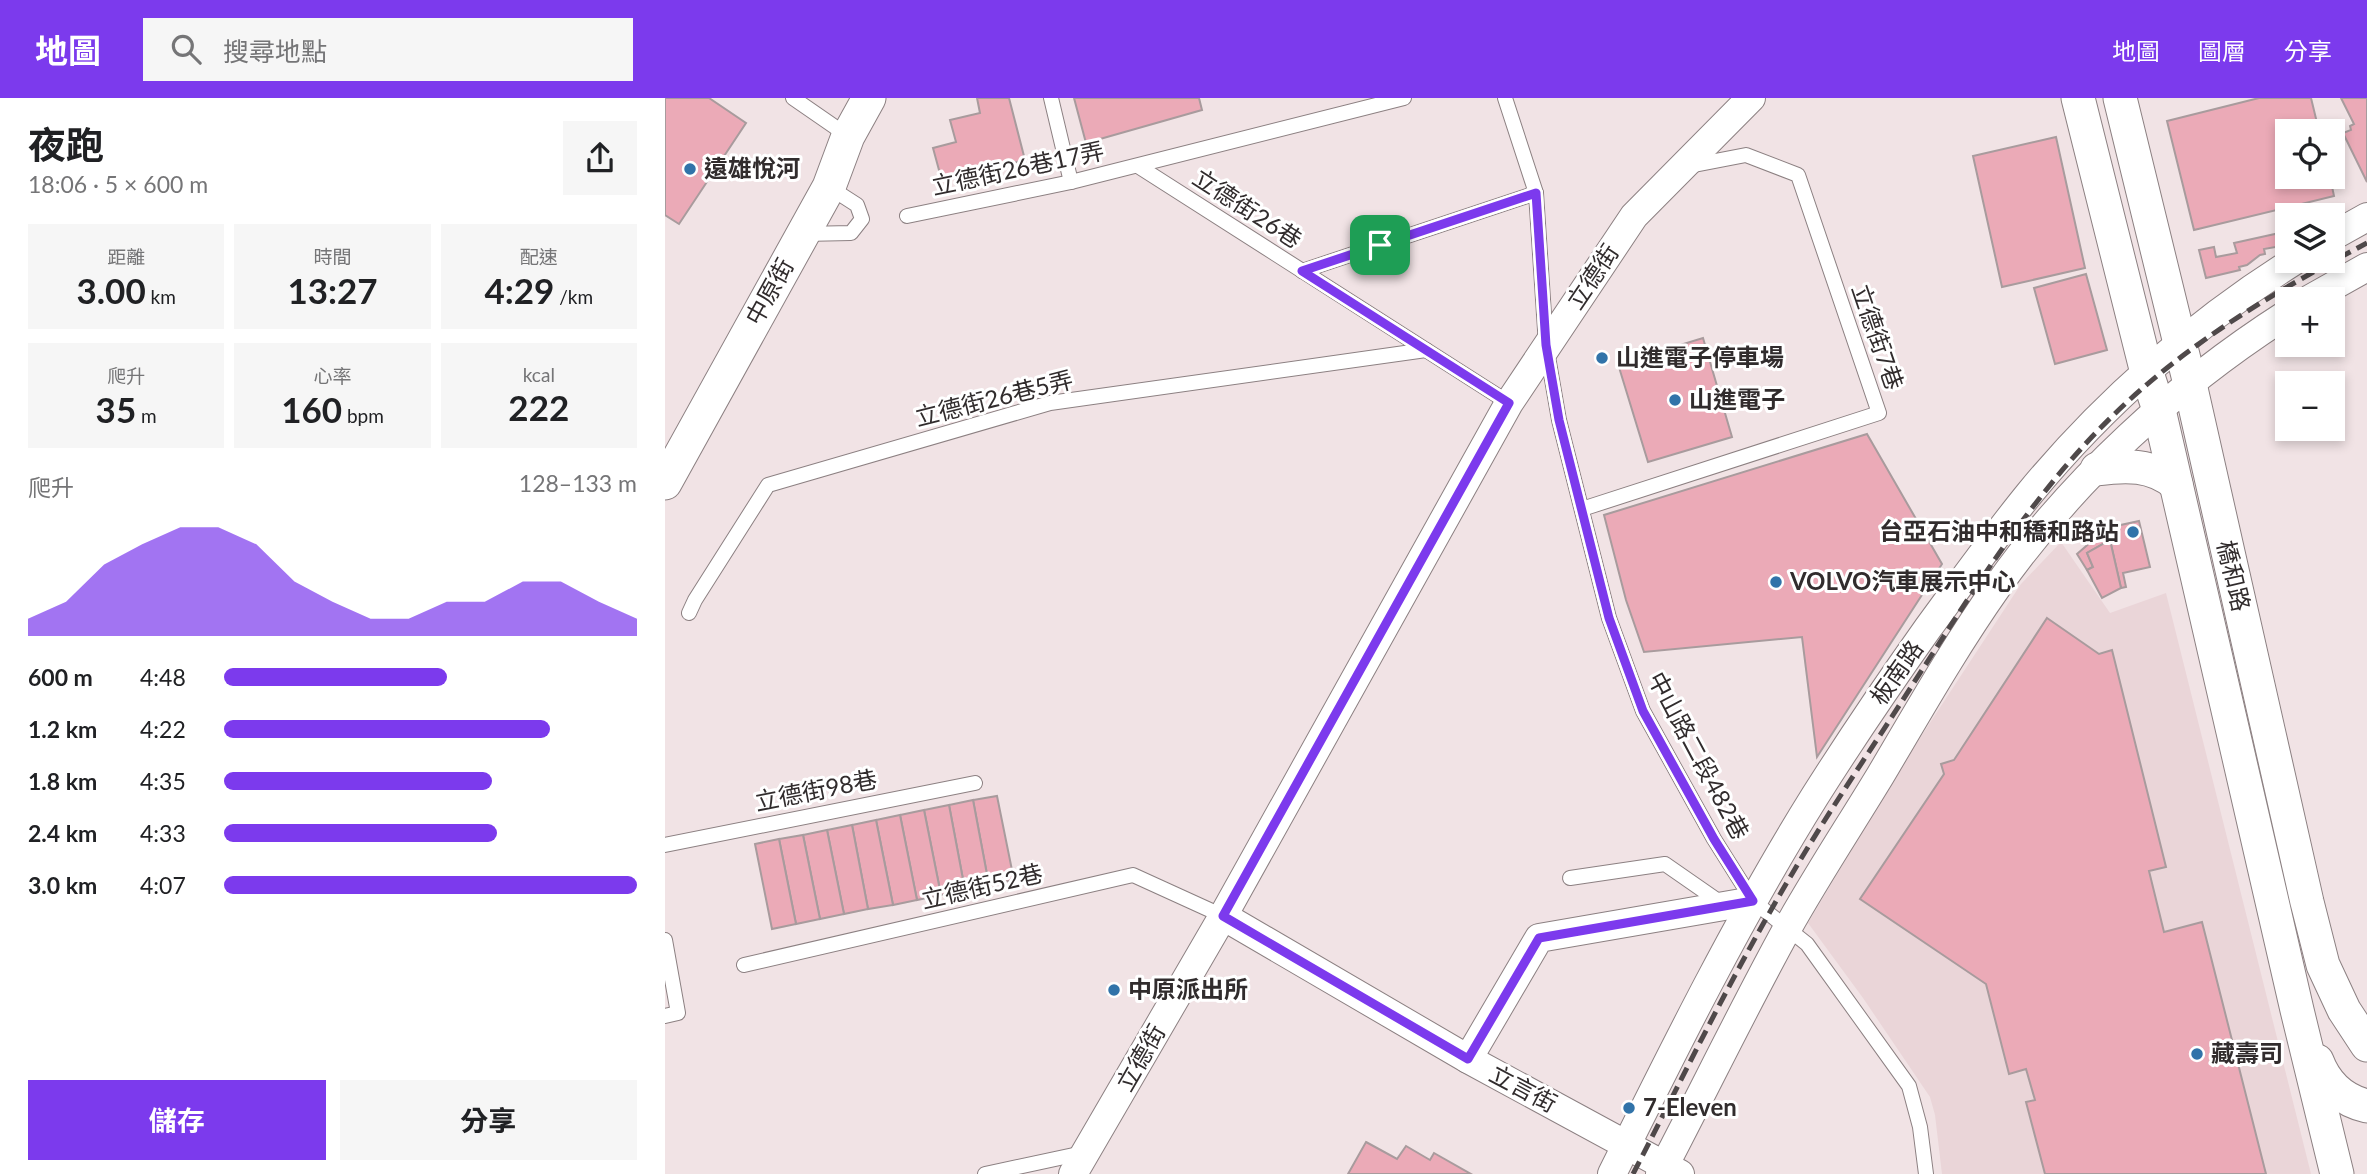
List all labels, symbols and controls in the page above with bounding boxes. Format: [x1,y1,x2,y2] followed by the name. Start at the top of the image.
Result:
[143,18,633,81] search box
[35,30,101,70] text: 地圖
[167,30,205,68] icon: search
[223,35,327,67] text: 搜尋地點
[2112,36,2160,65] text: 地圖
[2198,36,2246,65] text: 圖層
[2284,36,2332,65] text: 分享
[2275,119,2345,441] map controls
[2275,119,2345,189] button: locate
[28,121,104,167] text: 夜跑
[563,121,637,195] button: share
[929,135,1107,200] street label: 立德街26巷17弄
[704,153,800,182] place label: 遠雄悅河
[682,161,698,177] marker: 遠雄悅河
[1188,162,1308,254] street label: 立德街26巷
[28,170,208,198] text: 18:06 · 5 × 600 m
[2275,203,2345,273] button: layers
[1350,215,1410,275] pin
[1361,226,1399,264] icon: arrive
[1560,238,1624,314] street label: 立德街
[107,245,145,268] text: 距離
[313,245,352,268] text: 時間
[520,245,558,268] text: 配速
[739,253,799,330] street label: 中原街
[76,269,146,311] text: 3.00
[287,269,378,311] text: 13:27
[484,269,554,311] text: 4:29
[1847,280,1910,393] street label: 立德街7巷
[146,285,176,308] text: km
[554,285,593,308] text: /km
[2275,287,2345,357] button: +
[1616,342,1784,371] place label: 山進電子停車場
[1594,350,1610,366] marker: 山進電子停車場
[523,363,555,386] text: kcal
[107,364,145,387] text: 爬升
[313,364,352,387] text: 心率
[912,364,1076,431] street label: 立德街26巷5弄
[2275,371,2345,441] button: −
[1689,384,1785,413] place label: 山進電子
[508,386,569,428] text: 222
[96,388,136,430] text: 35
[281,388,342,430] text: 160
[1667,392,1683,408] marker: 山進電子
[136,404,157,427] text: m
[342,404,384,427] text: bpm
[519,469,637,497] text: 128–133 m
[28,473,74,501] text: 爬升
[1879,516,2119,545] place label: 台亞石油中和穚和路站
[2125,524,2141,540] marker: 台亞石油中和穚和路站
[2212,537,2257,614] street label: 橋和路
[1789,566,2015,595] place label: VOLVO汽車展示中心
[1768,574,1784,590] marker: VOLVO汽車展示中心
[1863,634,1928,710] street label: 板南路
[28,663,93,691] text: 600 m
[140,663,186,691] text: 4:48
[1643,666,1756,844] street label: 中山路二段482巷
[28,715,97,743] text: 1.2 km
[140,715,186,743] text: 4:22
[752,763,879,816] street label: 立德街98巷
[28,767,97,795] text: 1.8 km
[140,767,186,795] text: 4:35
[28,819,97,847] text: 2.4 km
[140,819,186,847] text: 4:33
[918,857,1045,914] street label: 立德街52巷
[28,871,97,899] text: 3.0 km
[140,871,186,899] text: 4:07
[1128,974,1248,1003] place label: 中原派出所
[1106,982,1122,998] marker: 中原派出所
[1109,1019,1170,1096] street label: 立德街
[2211,1038,2283,1067] place label: 藏壽司
[2189,1046,2205,1062] marker: 藏壽司
[1485,1058,1562,1117] street label: 立言街
[28,1080,326,1160] button: 儲存
[340,1080,637,1160] button: 分享
[1643,1092,1737,1121] place label: 7-Eleven
[1621,1100,1637,1116] marker: 7-Eleven

